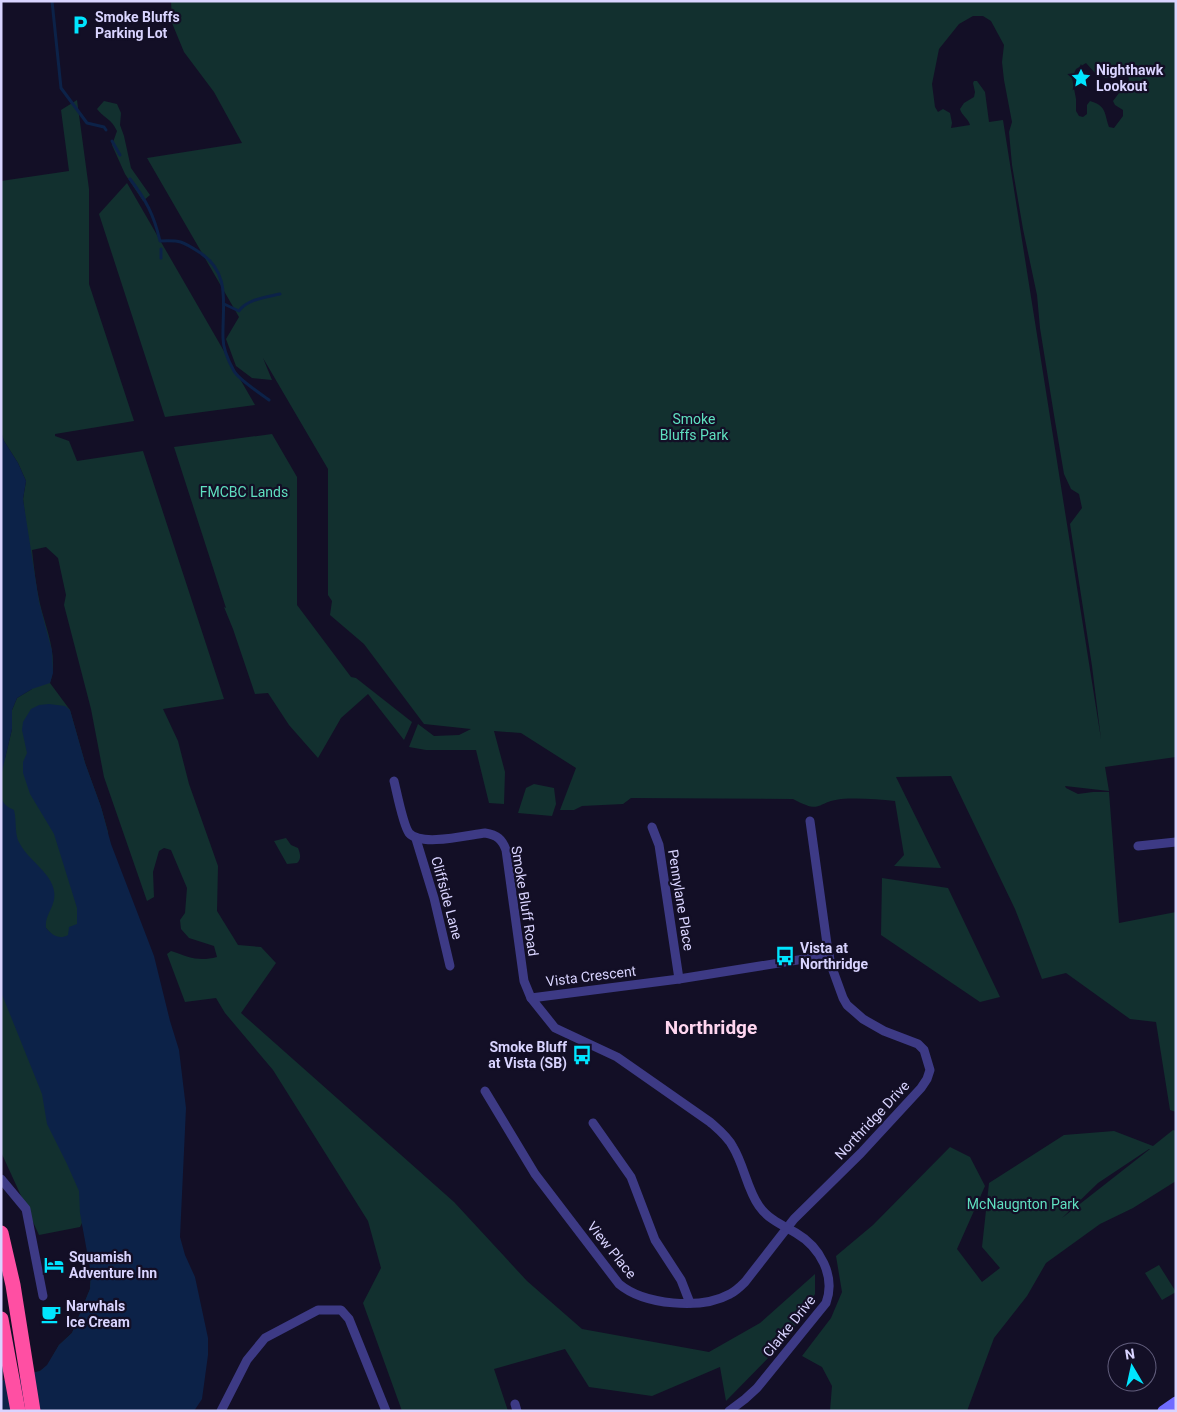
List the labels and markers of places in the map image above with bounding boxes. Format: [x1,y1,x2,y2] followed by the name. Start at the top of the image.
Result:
[95,9,180,41] place label: Smoke Bluffs Parking Lot
[69,14,91,36] parking icon: Smoke Bluffs Parking Lot
[1096,62,1164,94] place label: Nighthawk Lookout
[1070,67,1092,89] place icon: Nighthawk Lookout
[800,940,869,972] place label: Vista at Northridge
[774,945,796,967] bus stop icon: Vista at Northridge
[488,1039,568,1072] place label: Smoke Bluff at Vista (SB)
[571,1044,593,1066] bus stop icon: Smoke Bluff at Vista (SB)
[69,1249,157,1281] place label: Squamish Adventure Inn
[43,1254,65,1276] hotel icon: Squamish Adventure Inn
[66,1298,130,1330] place label: Narwhals Ice Cream
[40,1303,62,1325] cafe icon: Narwhals Ice Cream

